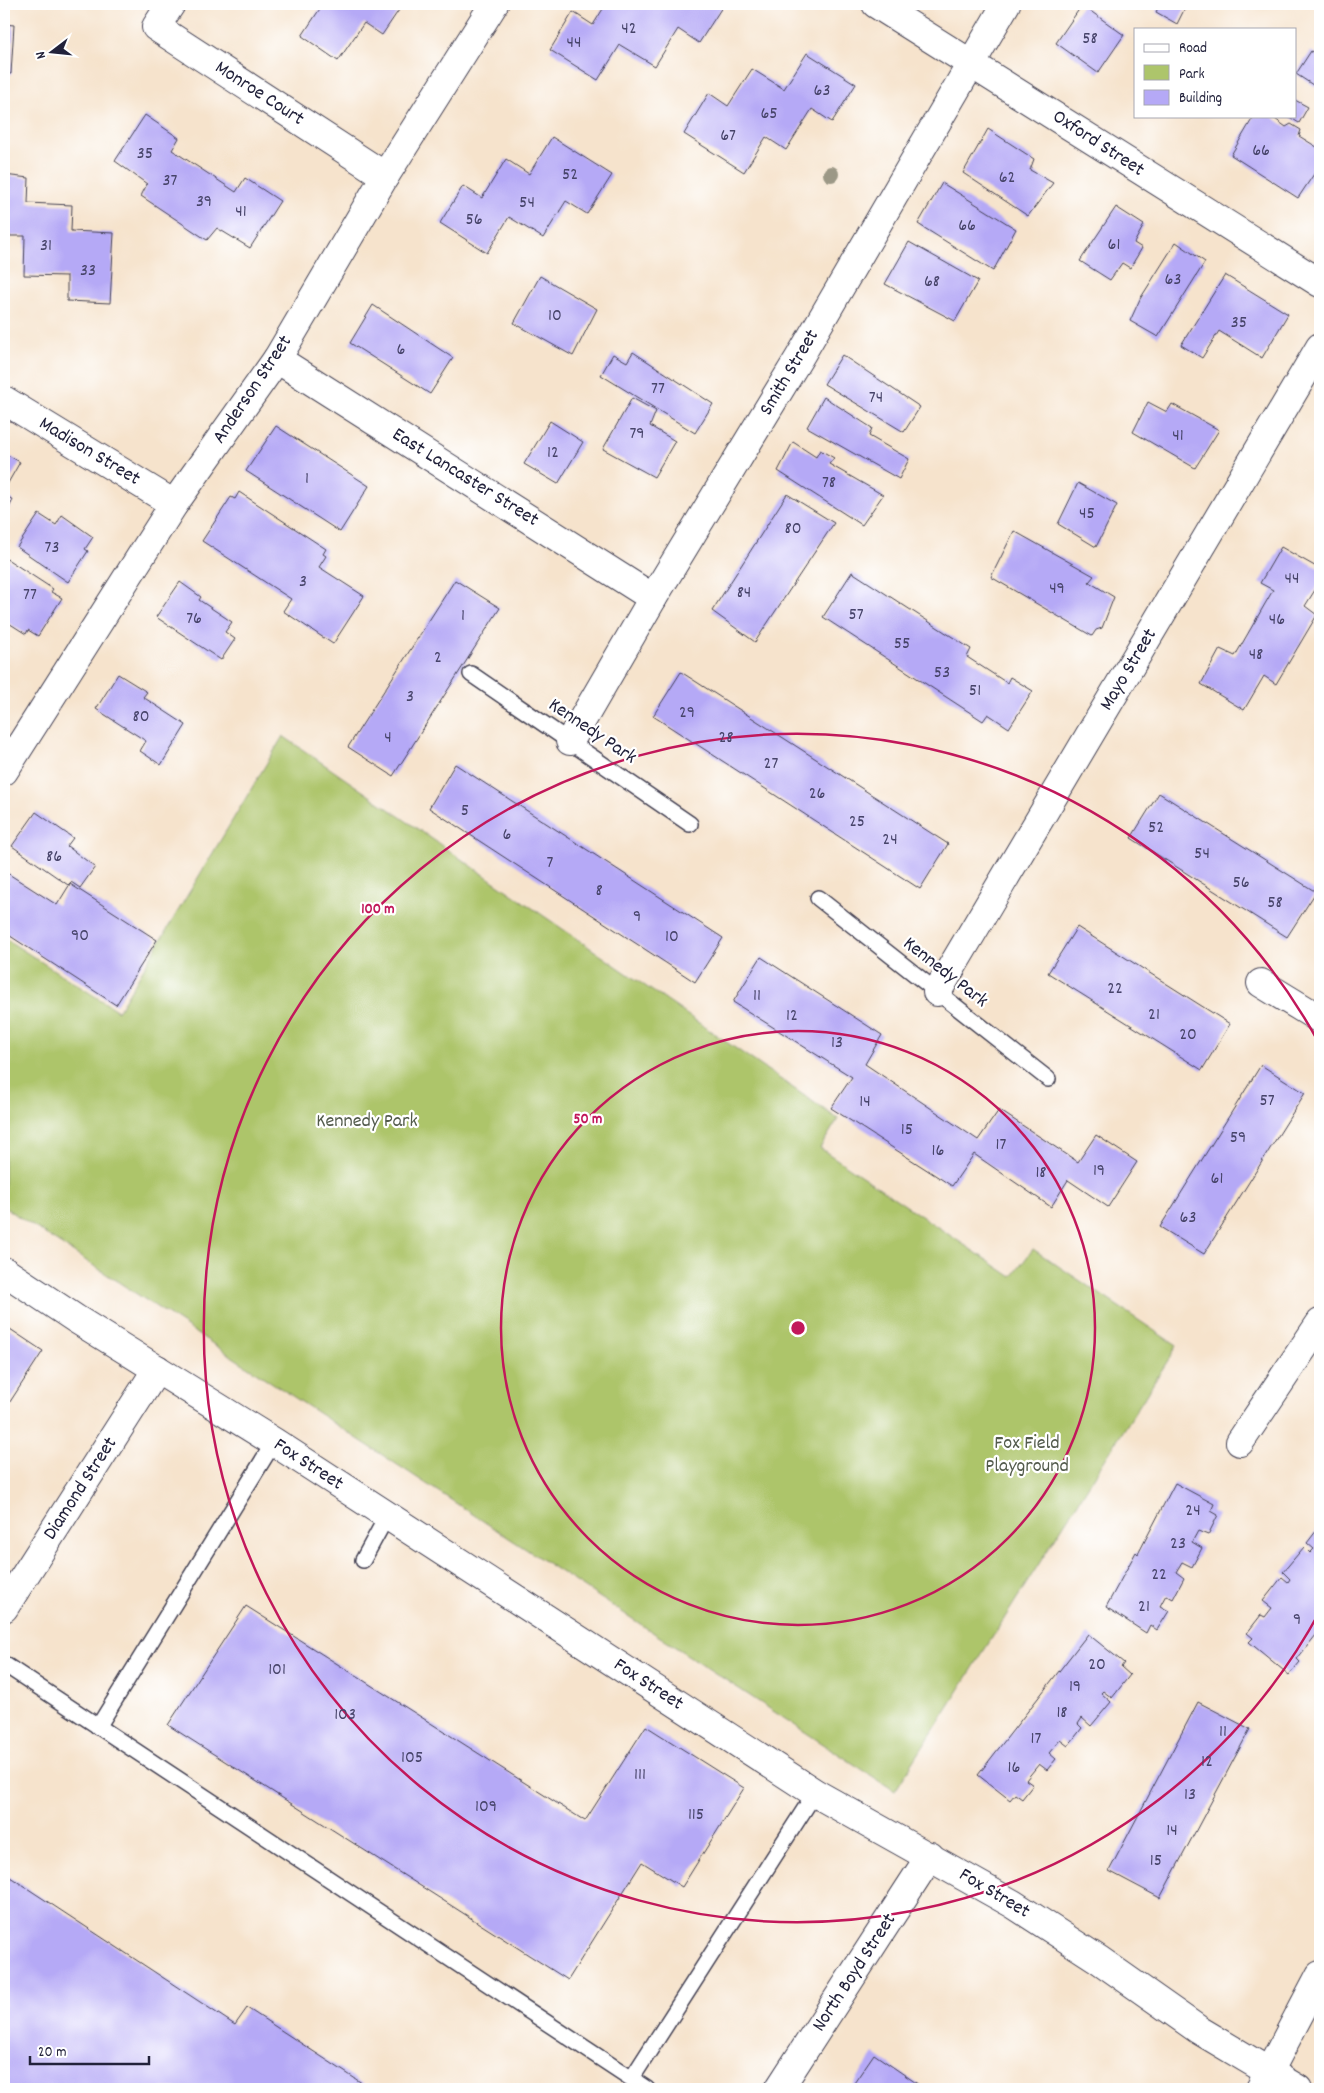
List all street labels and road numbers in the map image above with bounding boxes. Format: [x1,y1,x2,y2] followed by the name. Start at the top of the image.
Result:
[209,55,309,133] street label: Monroe Court
[1046,104,1150,184] street label: Oxford Street
[753,325,827,421] street label: Smith Street
[206,330,300,450] street label: Anderson Street
[33,411,145,493] street label: Madison Street
[386,422,544,534] street label: East Lancaster Street
[1093,624,1165,716] street label: Mayo Street
[542,692,642,772] street label: Kennedy Park
[896,931,994,1015] street label: Kennedy Park
[37,1432,125,1546] street label: Diamond Street
[267,1432,349,1498] street label: Fox Street
[607,1652,689,1718] street label: Fox Street
[953,1862,1035,1926] street label: Fox Street
[806,1908,904,2038] street label: North Boyd Street

